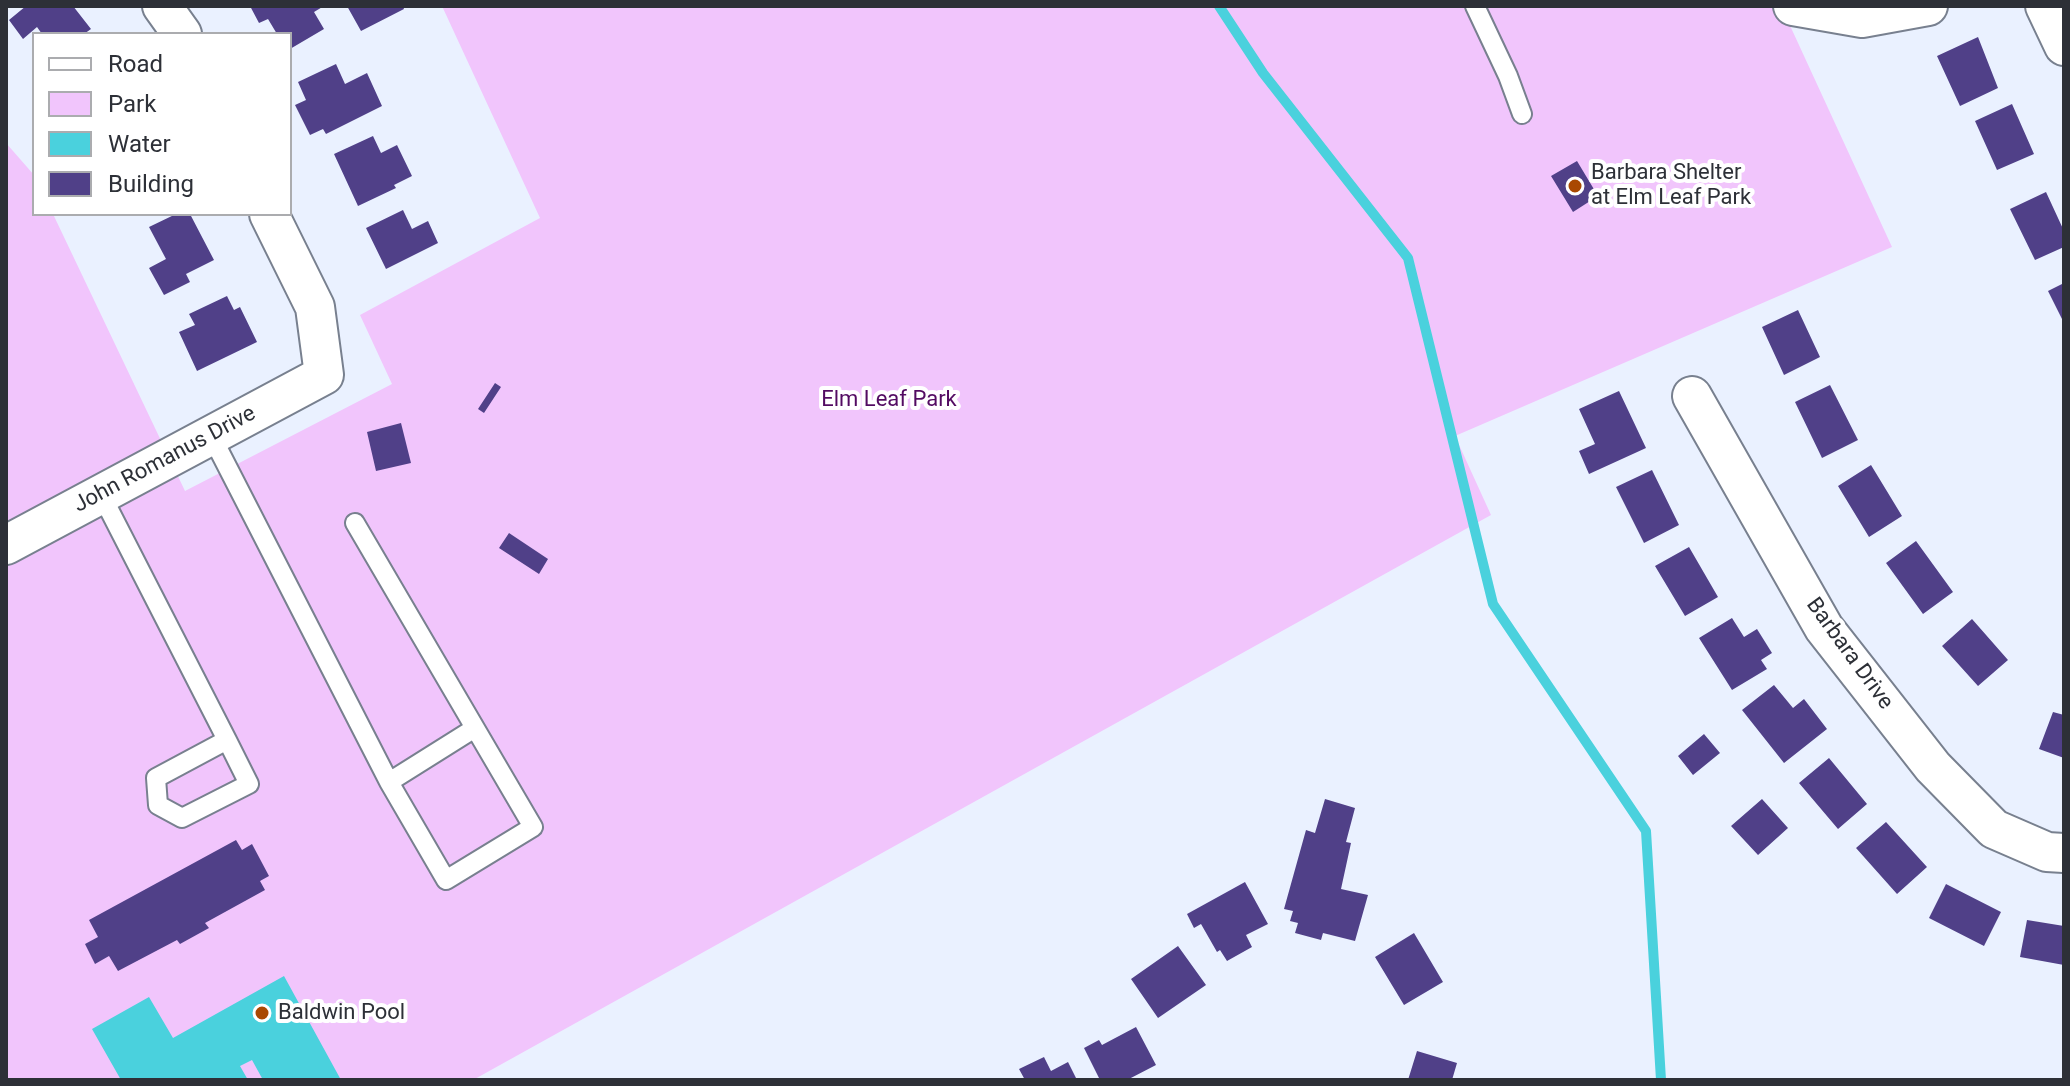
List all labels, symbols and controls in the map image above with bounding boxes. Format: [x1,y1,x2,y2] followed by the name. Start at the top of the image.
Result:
[32,32,292,216] legend
[108,50,163,78] text: Road
[108,90,156,118] text: Park
[108,130,171,158] text: Water
[1591,160,1751,212] place label: Barbara Shelter at Elm Leaf Park
[108,170,194,198] text: Building
[1566,177,1584,195] marker: Barbara Shelter at Elm Leaf Park
[821,387,957,413] park label: Elm Leaf Park
[69,401,261,519] street label: John Romanus Drive
[1800,593,1898,715] street label: Barbara Drive
[278,1000,405,1026] place label: Baldwin Pool
[253,1004,271,1022] marker: Baldwin Pool

